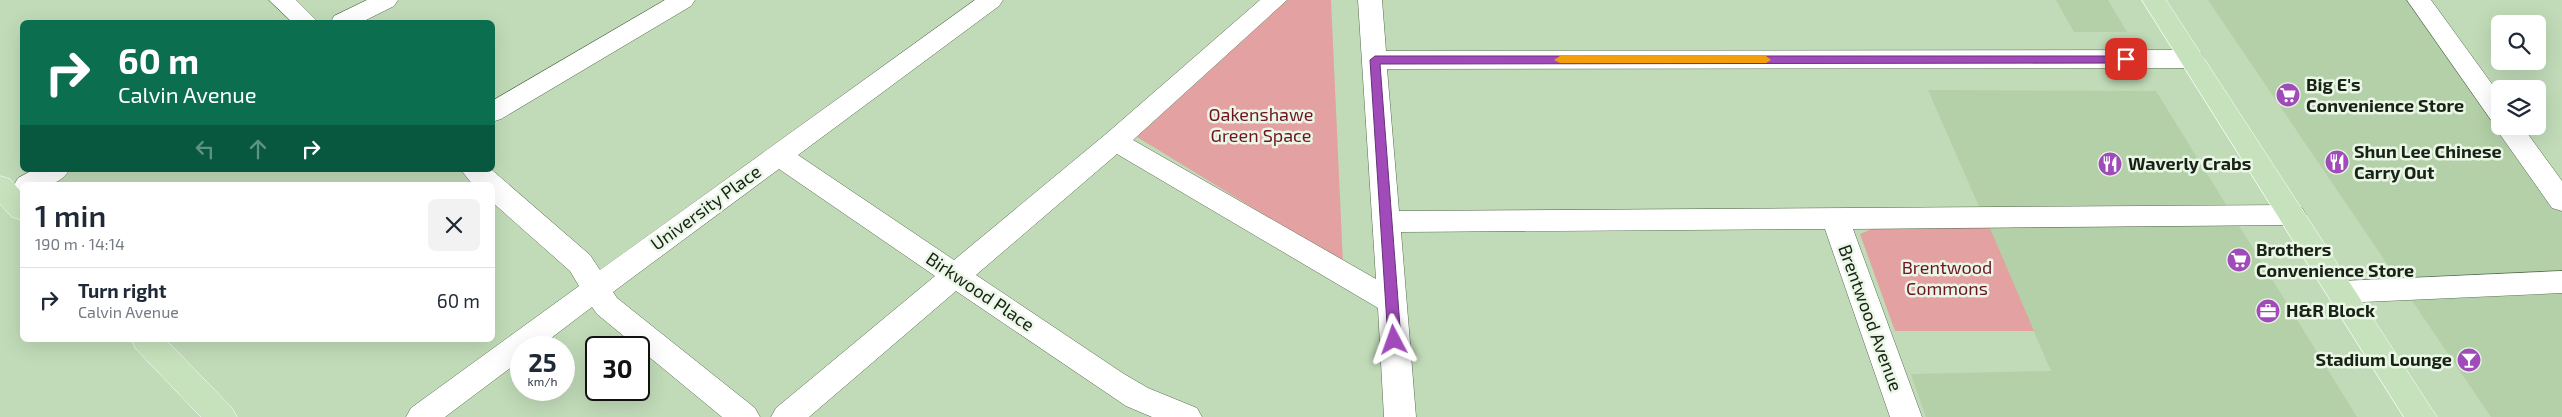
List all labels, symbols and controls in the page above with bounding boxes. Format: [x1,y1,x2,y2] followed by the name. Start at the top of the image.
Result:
[2491,15,2546,135] map controls
[2491,15,2546,70] button: search
[2105,38,2147,80] pin
[118,39,199,81] text: 60 m
[35,40,100,105] icon: right
[2112,45,2140,73] icon: arrive
[2306,73,2464,116] place label: Big E's Convenience Store
[2491,80,2546,135] button: layers
[118,81,257,107] text: Calvin Avenue
[2275,82,2301,108] supermarket icon: Big E's Convenience Store
[1209,103,1313,146] park label: Oakenshawe Green Space
[191,135,219,163] icon: left
[244,135,272,163] icon: ahead
[297,135,325,163] icon: right
[2354,140,2502,183] place label: Shun Lee Chinese Carry Out
[2324,149,2350,175] restaurant icon: Shun Lee Chinese Carry Out
[2097,151,2123,177] restaurant icon: Waverly Crabs
[2128,152,2251,174] place label: Waverly Crabs
[646,160,765,255] street label: University Place
[35,197,106,233] text: 1 min
[428,199,480,251] button: close
[35,234,125,253] text: 190 m · 14:14
[2256,238,2414,281] place label: Brothers Convenience Store
[1834,241,1908,394] street label: Brentwood Avenue
[922,247,1039,335] street label: Birkwood Place
[2226,247,2252,273] supermarket icon: Brothers Convenience Store
[1902,256,1992,299] park label: Brentwood Commons
[78,279,166,302] text: Turn right
[35,286,63,314] icon: right
[437,289,480,312] text: 60 m
[2255,298,2281,324] office icon: H&R Block
[2286,299,2375,321] place label: H&R Block
[78,302,179,321] text: Calvin Avenue
[1367,313,1419,365] position arrow
[585,336,650,401] speed limit sign: 30
[528,347,557,377] text: 25
[2456,347,2482,373] bar icon: Stadium Lounge
[2315,348,2452,370] place label: Stadium Lounge
[528,374,557,388] text: km/h

